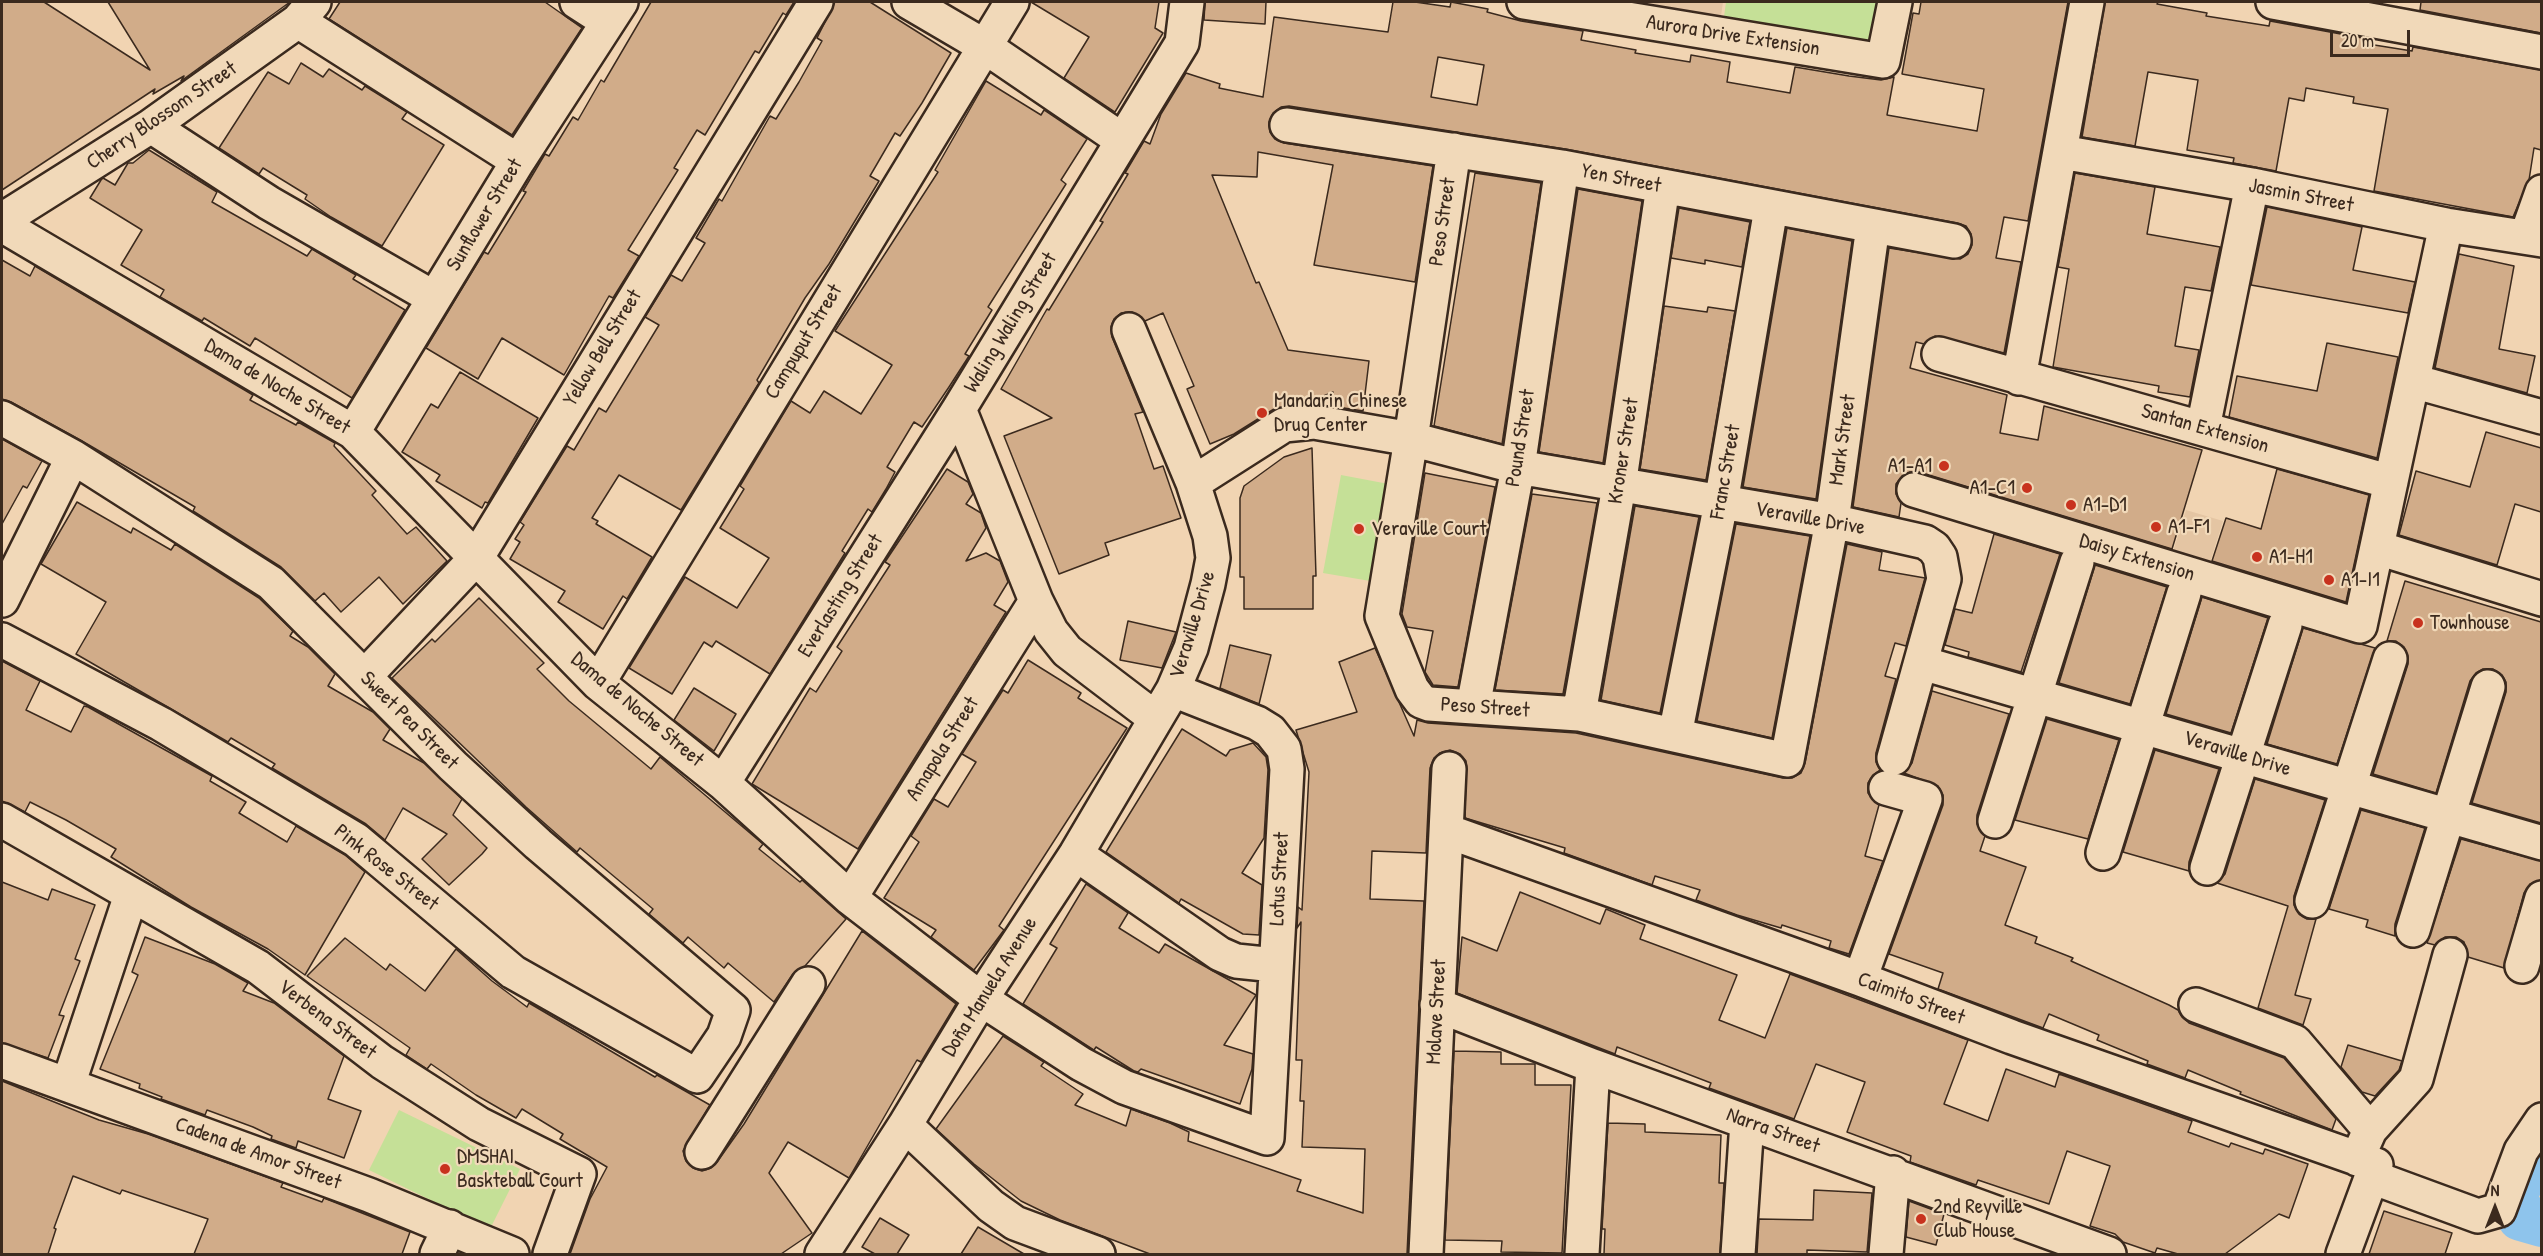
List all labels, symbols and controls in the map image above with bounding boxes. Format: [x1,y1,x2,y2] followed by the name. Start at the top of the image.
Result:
[1645,10,1821,62] street label: Aurora Drive Extension
[2333,18,2412,56] scale bar
[2341,28,2374,53] text: 20 m
[82,56,242,176] street label: Cherry Blossom Street
[442,154,528,276] street label: Sunflower Street
[1579,159,1663,199] street label: Yen Street
[2246,173,2356,219] street label: Jasmin Street
[1424,176,1462,268] street label: Peso Street
[959,248,1063,398] street label: Waling Waling Street
[760,280,848,404] street label: Campuput Street
[558,285,648,411] street label: Yellow Bell Street
[200,334,354,440] street label: Dama de Noche Street
[1501,387,1541,489] street label: Pound Street
[1274,388,1407,438] place label: Mandarin Chinese Drug Center
[1824,393,1862,487] street label: Mark Street
[1603,396,1645,506] street label: Kroner Street
[2138,399,2272,459] street label: Santan Extension
[1255,406,1269,420] marker: Mandarin Chinese Drug Center
[1705,423,1747,521] street label: Franc Street
[1888,453,1932,479] place label: A1-A1
[1937,459,1951,473] marker: A1-A1
[1970,475,2015,501] place label: A1-C1
[2020,481,2034,495] marker: A1-C1
[2083,492,2127,518] place label: A1-D1
[1753,497,1867,541] street label: Veraville Drive
[2064,498,2078,512] marker: A1-D1
[2168,514,2210,540] place label: A1-F1
[1371,516,1486,542] place label: Veraville Court
[2149,520,2163,534] marker: A1-F1
[1352,522,1366,536] marker: Veraville Court
[2076,529,2198,587] street label: Daisy Extension
[793,530,889,662] street label: Everlasting Street
[2269,544,2313,570] place label: A1-H1
[2250,550,2264,564] marker: A1-H1
[2341,567,2380,593] place label: A1-I1
[1165,568,1221,682] street label: Veraville Drive
[2322,573,2336,587] marker: A1-I1
[2430,610,2510,636] place label: Townhouse
[2411,616,2425,630] marker: Townhouse
[565,647,709,773] street label: Dama de Noche Street
[355,667,463,775] street label: Sweet Pea Street
[901,692,985,806] street label: Amapola Street
[1440,692,1530,724] street label: Peso Street
[2180,726,2294,782] street label: Veraville Drive
[329,819,443,917] street label: Pink Rose Street
[1265,832,1295,926] street label: Lotus Street
[937,913,1043,1061] street label: Doña Manuela Avenue
[1422,959,1452,1065] street label: Molave Street
[1854,967,1968,1031] street label: Caimito Street
[273,975,381,1065] street label: Verbena Street
[1723,1102,1823,1160] street label: Narra Street
[171,1112,345,1196] street label: Cadena de Amor Street
[457,1144,583,1194] place label: DMSHAI Baskteball Court
[438,1162,452,1176] marker: DMSHAI Baskteball Court
[2465,1178,2525,1238] north arrow
[2491,1179,2499,1201] text: N
[1933,1194,2023,1244] place label: 2nd Reyville Club House
[1914,1212,1928,1226] marker: 2nd Reyville Club House

